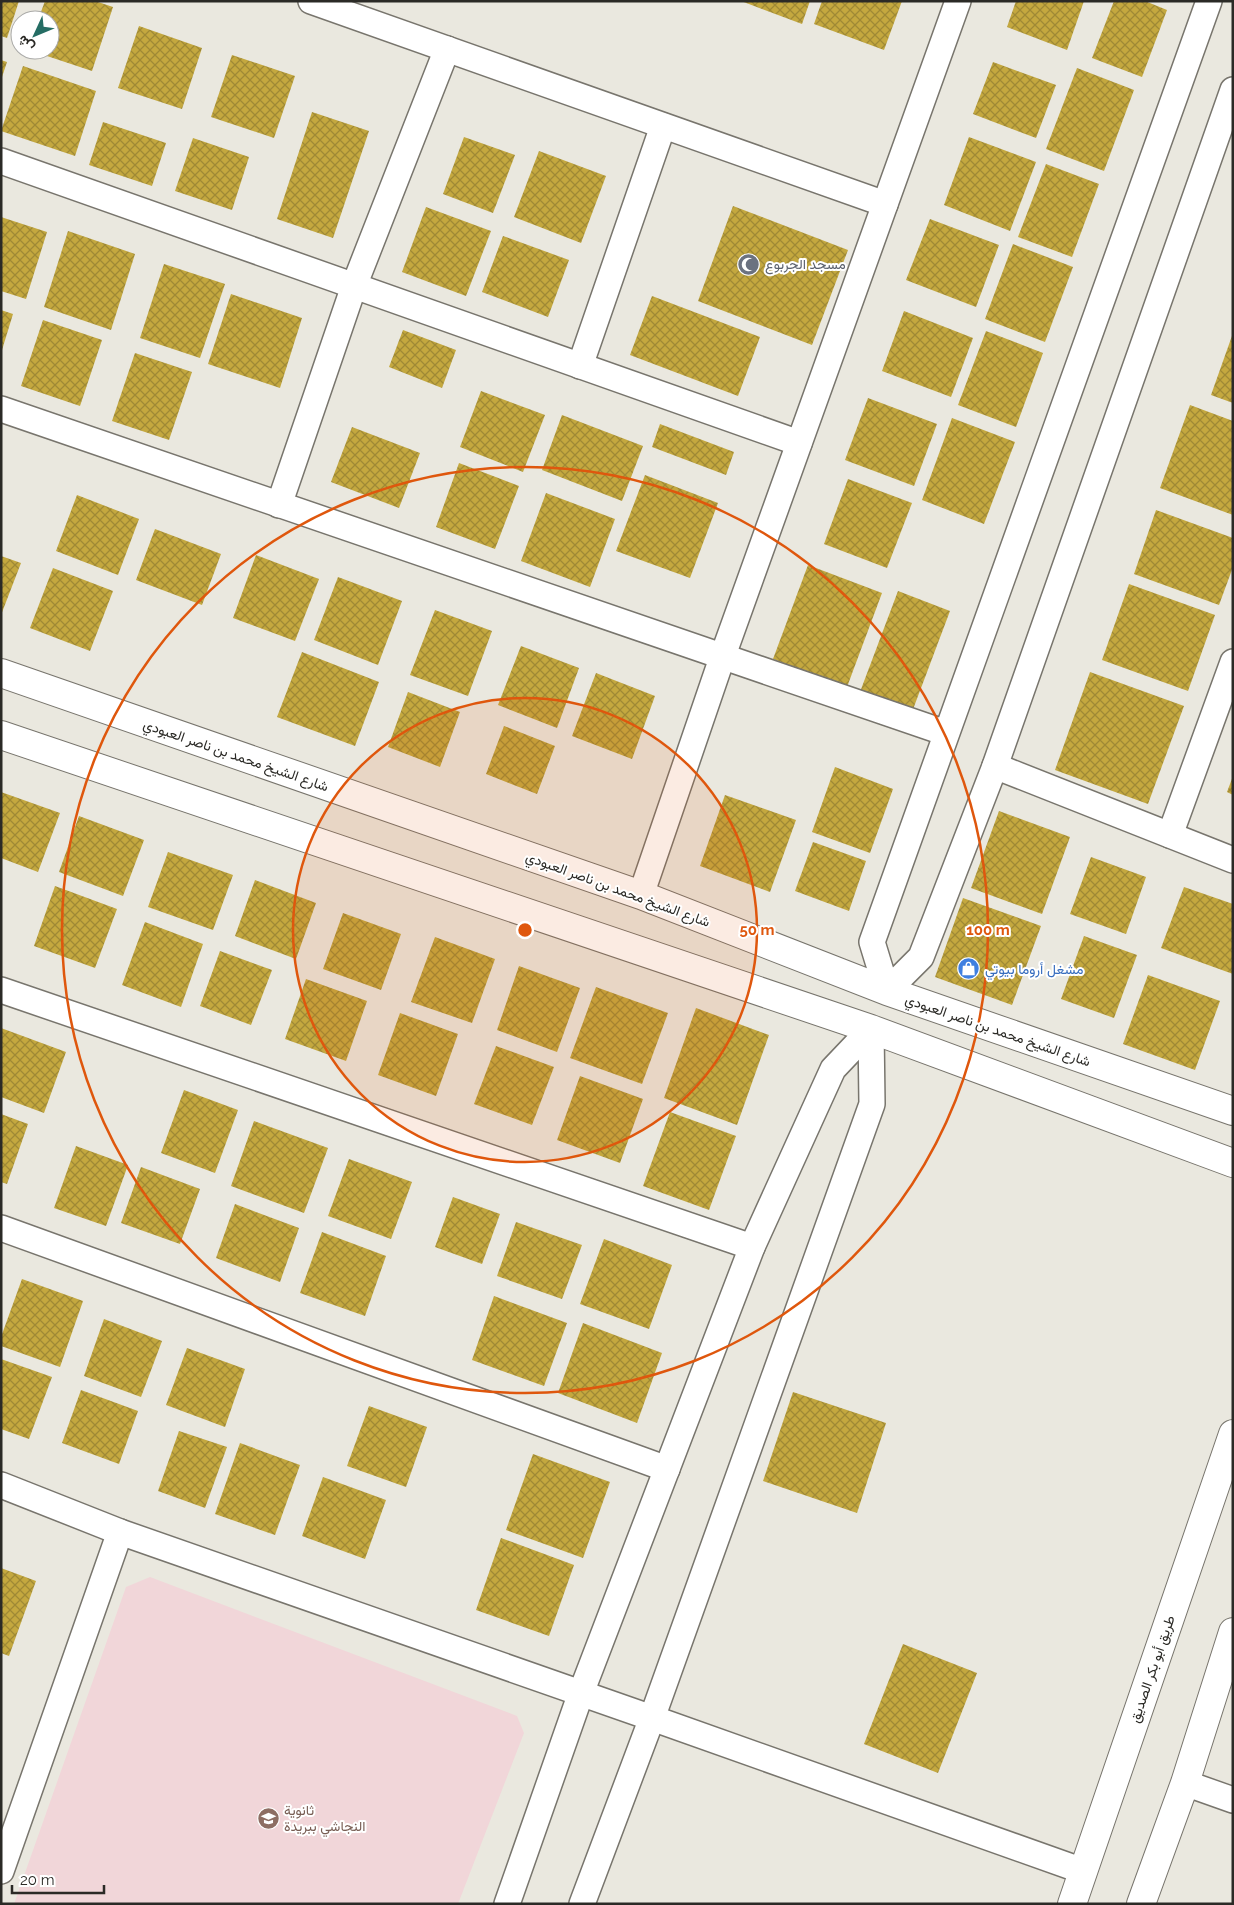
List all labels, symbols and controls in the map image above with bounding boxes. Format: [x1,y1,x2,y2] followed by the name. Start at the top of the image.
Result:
[10,10,60,60] north arrow
[14,32,38,56] text: ش
[737,252,761,276] mosque icon: مسجد الجربوع
[765,256,846,275] place label: مسجد الجربوع
[140,716,331,798] street label: شارع الشيخ محمد بن ناصر العبودي
[522,848,712,934] street label: شارع الشيخ محمد بن ناصر العبودي
[516,921,534,939] centre of rings
[739,921,775,939] text: 50 m
[966,921,1010,939] text: 100 m
[957,957,981,981] shop icon: مشغل أروما بيوتي
[985,961,1084,981] place label: مشغل أروما بيوتي
[902,991,1093,1073] street label: شارع الشيخ محمد بن ناصر العبودي
[1126,1613,1179,1725] street label: طريق أبو بكر الصديق
[284,1802,366,1838] place label: ثانوية النجاشي ببريدة
[256,1806,280,1830] school or university icon: ثانوية النجاشي ببريدة
[12,1862,105,1894] scale bar
[20,1871,55,1889] text: 20 m

